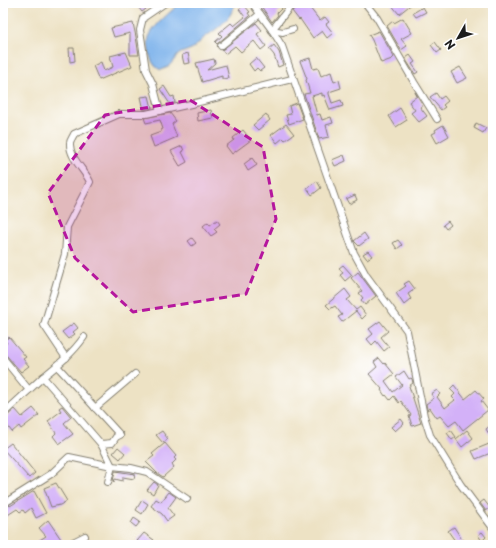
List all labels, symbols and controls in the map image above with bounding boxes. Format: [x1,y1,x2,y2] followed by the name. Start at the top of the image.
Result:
[438,18,478,58] north arrow
[440,36,459,53] text: N

